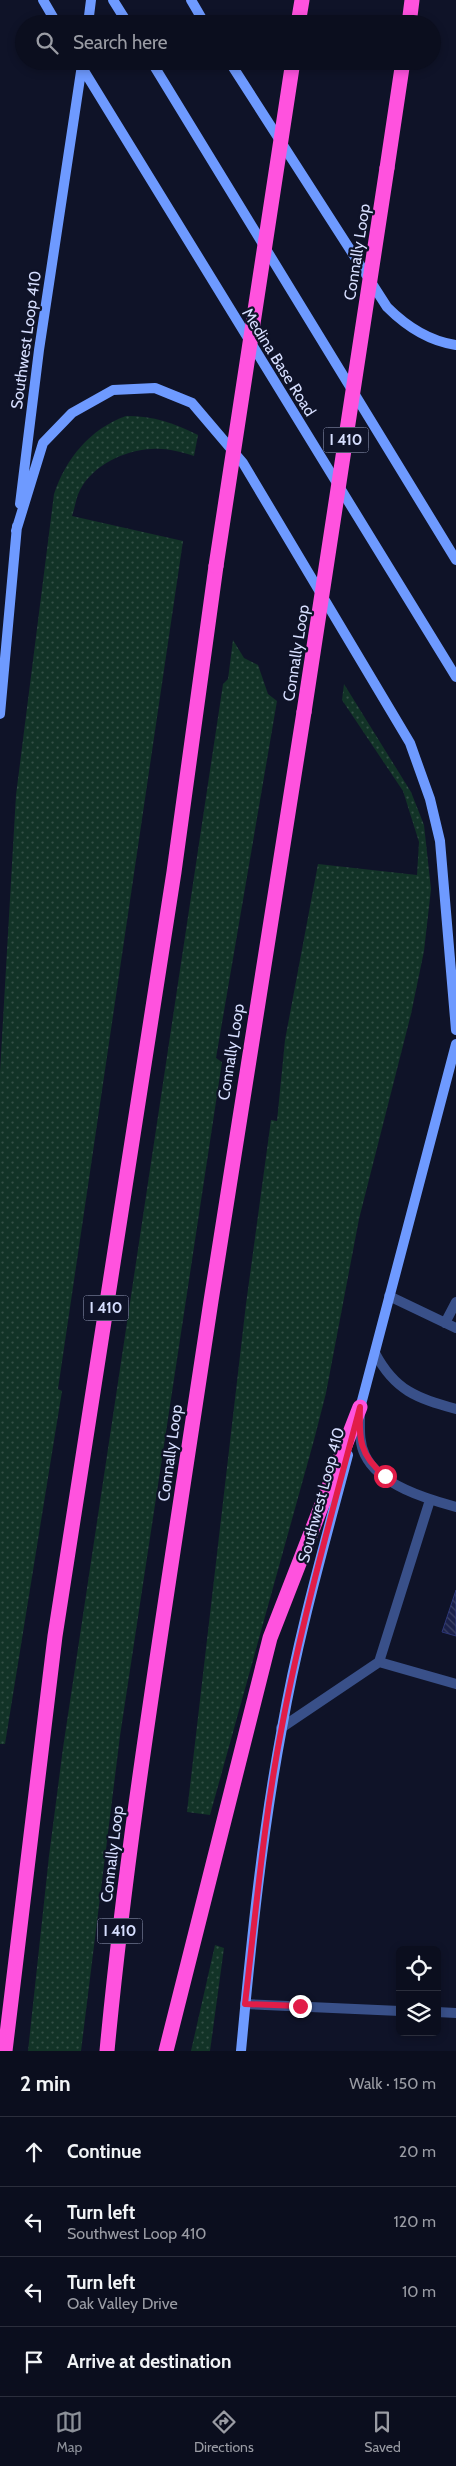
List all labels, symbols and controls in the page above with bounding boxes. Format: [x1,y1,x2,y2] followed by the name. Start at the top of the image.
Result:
[15,15,441,70] search box
[33,29,61,57] icon: search
[73,31,167,54] text: Search here
[340,202,374,302] street label: Connally Loop
[7,270,45,410] street label: Southwest Loop 410
[238,304,320,420] street label: Medina Base Road
[324,428,368,452] road number: I 410
[279,603,313,703] street label: Connally Loop
[214,1002,248,1102] street label: Connally Loop
[84,1296,128,1320] road number: I 410
[154,1403,186,1503] street label: Connally Loop
[294,1425,348,1565] street label: Southwest Loop 410
[374,1465,397,1488] route start
[97,1804,127,1904] street label: Connally Loop
[98,1918,142,1944] road number: I 410
[396,1946,441,2036] map controls
[396,1946,441,1991] button: locate
[396,1991,441,2036] button: layers
[289,1995,312,2018] route end
[20,2071,71,2096] text: 2 min
[349,2074,436,2093] text: Walk · 150 m
[20,2138,48,2166] icon: ahead
[67,2140,141,2163] text: Continue
[399,2142,436,2161] text: 20 m
[67,2201,135,2224] text: Turn left
[20,2208,48,2236] icon: left
[394,2212,436,2231] text: 120 m
[67,2224,206,2243] text: Southwest Loop 410
[67,2271,135,2294] text: Turn left
[20,2278,48,2306] icon: left
[402,2282,436,2301] text: 10 m
[67,2294,178,2313] text: Oak Valley Drive
[20,2348,48,2376] icon: arrive
[67,2350,231,2373] text: Arrive at destination
[55,2408,83,2456] tab: Map
[194,2408,254,2456] tab: Directions
[364,2408,401,2456] tab: Saved

